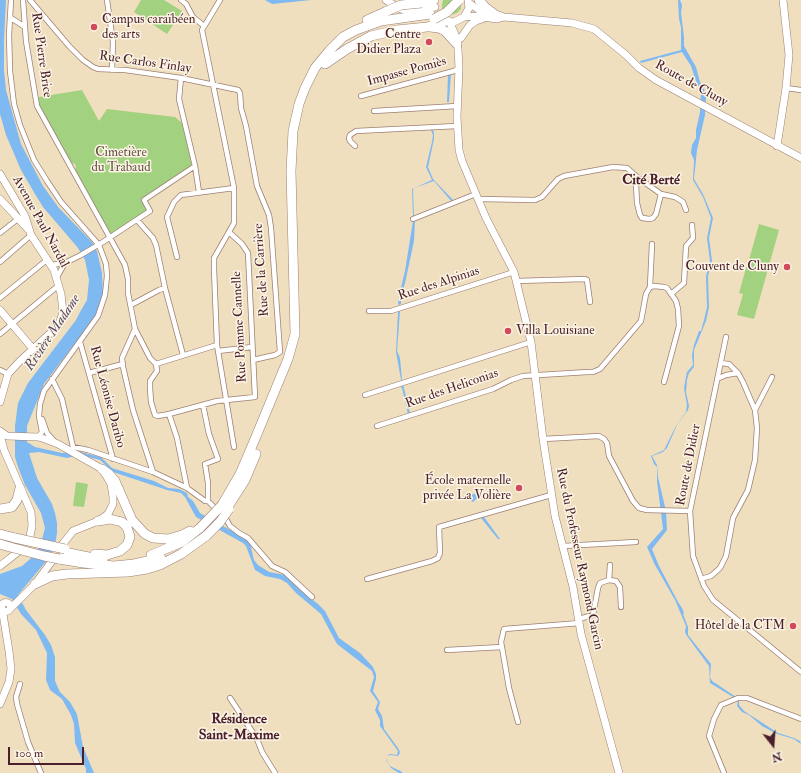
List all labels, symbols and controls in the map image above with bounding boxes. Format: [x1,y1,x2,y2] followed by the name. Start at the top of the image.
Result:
[27,12,55,98] street label: Rue Pierre Brice
[102,12,195,43] place label: Campus caraïbéen des arts
[89,22,99,32] marker: Campus caraïbéen des arts
[356,27,421,58] place label: Centre Didier Plaza
[424,37,434,47] marker: Centre Didier Plaza
[98,49,192,77] street label: Rue Carlos Finlay
[366,54,448,90] street label: Impasse Pomiès
[652,58,730,110] street label: Route de Cluny
[91,145,151,176] park label: Cimetière du Trabaud
[8,173,72,271] street label: Avenue Paul Nardal
[622,173,680,189] district label: Cité Berté
[251,223,273,317] street label: Rue de la Carrière
[686,259,779,275] place label: Couvent de Cluny
[782,262,792,272] marker: Couvent de Cluny
[396,264,482,304] street label: Rue des Alpinias
[229,271,251,383] street label: Rue Pomme Cannelle
[21,292,85,374] water label: Rivière Madame
[516,323,595,339] place label: Villa Louisiane
[503,326,513,336] marker: Villa Louisiane
[86,344,128,450] street label: Rue Léonise Daribo
[404,366,500,412] street label: Rue des Heliconias
[673,423,705,507] street label: Route de Didier
[552,467,606,651] street label: Rue du Professeur Raymond Garcin
[423,473,511,504] place label: École maternelle privée La Volière
[514,483,524,493] marker: École maternelle privée La Volière
[695,618,785,634] place label: Hôtel de la CTM
[788,621,798,631] marker: Hôtel de la CTM
[199,712,279,744] district label: Résidence Saint-Maxime
[753,725,793,765] north arrow
[10,739,86,765] scale bar
[15,746,43,761] text: 100 m
[770,749,783,765] text: N

